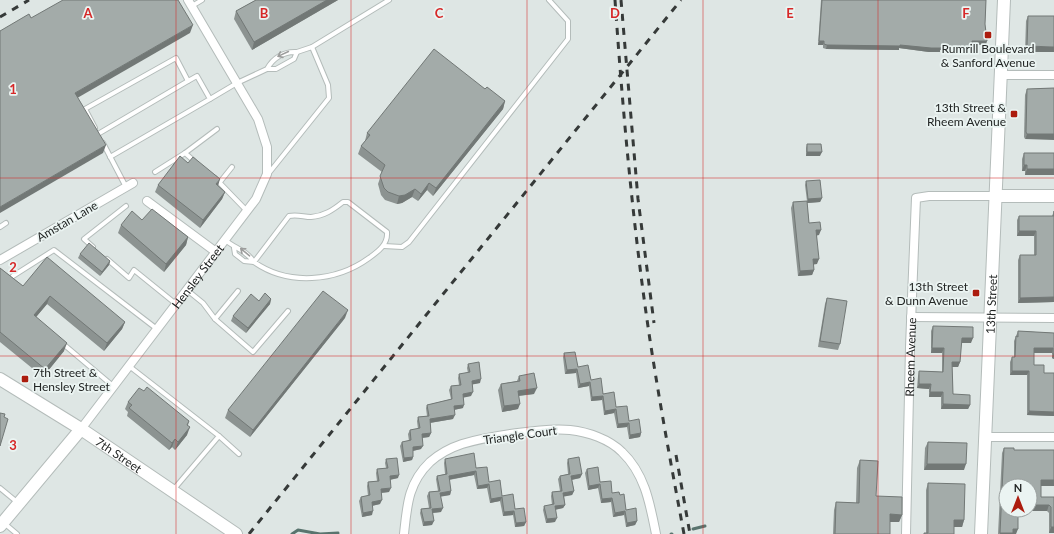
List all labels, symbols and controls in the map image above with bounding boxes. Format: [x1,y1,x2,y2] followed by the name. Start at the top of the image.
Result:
[82,5,93,21] text: A
[260,5,269,21] text: B
[435,5,444,21] text: C
[610,5,620,21] text: D
[786,5,794,21] text: E
[962,5,970,21] text: F
[983,30,993,40] marker: Rumrill Boulevard & Sanford Avenue
[941,41,1035,70] place label: Rumrill Boulevard & Sanford Avenue
[278,51,290,58] one-way arrow
[9,81,17,97] text: 1
[927,100,1006,129] place label: 13th Street & Rheem Avenue
[1009,109,1019,119] marker: 13th Street & Rheem Avenue
[34,197,100,245] street label: Amstan Lane
[168,241,227,311] street label: Hensley Street
[240,248,250,257] one-way arrow
[9,259,17,275] text: 2
[982,273,1000,334] street label: 13th Street
[885,279,969,308] place label: 13th Street & Dunn Avenue
[971,288,981,298] marker: 13th Street & Dunn Avenue
[901,317,919,397] street label: Rheem Avenue
[33,365,110,394] place label: 7th Street & Hensley Street
[20,374,30,384] marker: 7th Street & Hensley Street
[482,422,558,448] street label: Triangle Court
[93,434,146,476] street label: 7th Street
[9,437,17,453] text: 3
[998,478,1038,518] north arrow
[1014,481,1022,494] text: N

